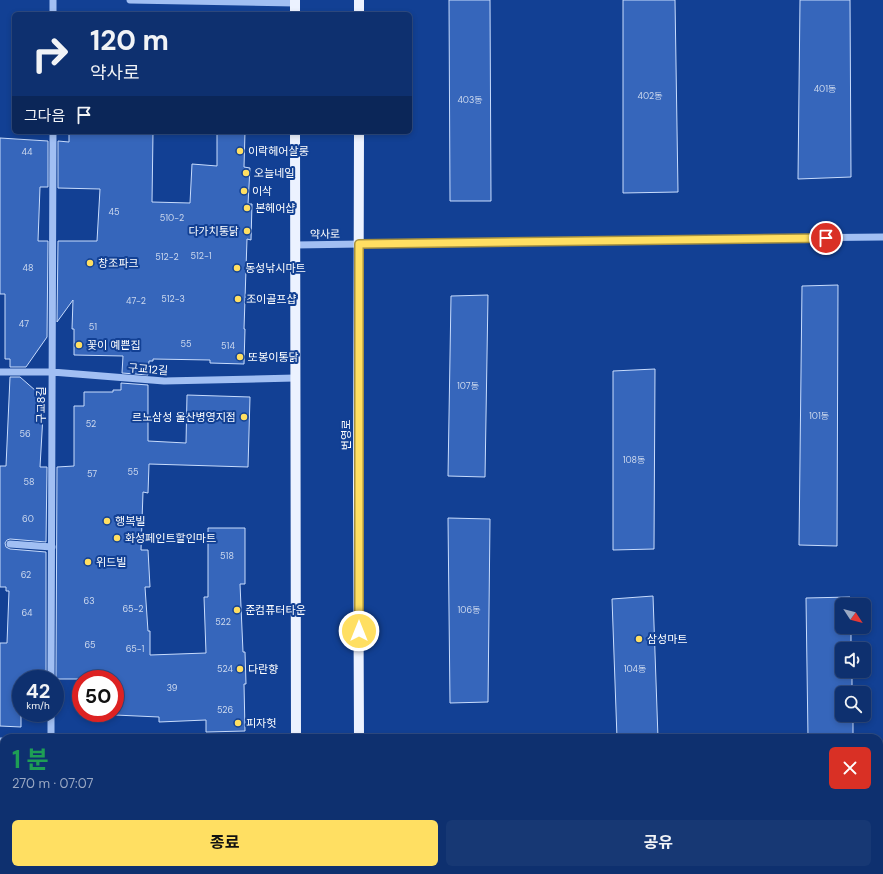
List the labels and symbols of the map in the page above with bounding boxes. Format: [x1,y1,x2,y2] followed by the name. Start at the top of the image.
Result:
[814,83,836,95] house number: 401동
[638,90,663,102] house number: 402동
[457,94,483,106] house number: 403동
[248,144,309,158] place label: 이락헤어살롱
[22,146,33,158] house number: 44
[235,146,245,156] marker: 이락헤어살롱
[254,166,294,180] place label: 오늘네일
[241,168,251,178] marker: 오늘네일
[252,184,272,198] place label: 이삭
[239,186,249,196] marker: 이삭
[255,201,295,215] place label: 본헤어샵
[242,203,252,213] marker: 본헤어샵
[109,206,119,218] house number: 45
[160,212,184,224] house number: 510-2
[809,221,843,255] pin
[188,224,239,238] place label: 다가치통닭
[242,226,252,236] marker: 다가치통닭
[310,227,340,241] street label: 약사로
[190,250,212,262] house number: 512-1
[155,251,179,263] house number: 512-2
[98,256,138,270] place label: 창조파크
[85,258,95,268] marker: 창조파크
[245,261,306,275] place label: 동성낚시마트
[23,262,33,274] house number: 48
[232,263,242,273] marker: 동성낚시마트
[246,292,297,306] place label: 조이골프샵
[161,293,185,305] house number: 512-3
[233,294,243,304] marker: 조이골프샵
[126,295,146,307] house number: 47-2
[19,318,29,330] house number: 47
[89,321,97,333] house number: 51
[87,338,141,352] place label: 꽃이 예쁜집
[181,338,191,350] house number: 55
[74,340,84,350] marker: 꽃이 예쁜집
[221,340,235,352] house number: 514
[248,350,299,364] place label: 또봉이통닭
[235,352,245,362] marker: 또봉이통닭
[127,361,169,377] street label: 구교12길
[457,380,479,392] house number: 107동
[34,386,48,424] street label: 구교8길
[132,410,236,424] place label: 르노삼성 울산병영지점
[809,410,829,422] house number: 101동
[239,412,249,422] marker: 르노삼성 울산병영지점
[86,418,96,430] house number: 52
[339,420,353,450] street label: 번영로
[19,428,31,440] house number: 56
[623,454,645,466] house number: 108동
[128,466,138,478] house number: 55
[87,468,97,480] house number: 57
[24,476,34,488] house number: 58
[22,513,34,525] house number: 60
[115,514,145,528] place label: 행복빌
[102,516,112,526] marker: 행복빌
[125,531,216,545] place label: 화성페인트할인마트
[112,533,122,543] marker: 화성페인트할인마트
[220,550,234,562] house number: 518
[96,555,126,569] place label: 위드빌
[83,557,93,567] marker: 위드빌
[21,569,31,581] house number: 62
[84,595,94,607] house number: 63
[835,598,871,634] north arrow
[122,603,144,615] house number: 65-2
[245,603,306,617] place label: 준컴퓨터타운
[458,604,480,616] house number: 106동
[232,605,242,615] marker: 준컴퓨터타운
[21,607,33,619] house number: 64
[338,610,380,652] position arrow
[215,616,231,628] house number: 522
[647,632,687,646] place label: 삼성마트
[634,634,644,644] marker: 삼성마트
[85,639,95,651] house number: 65
[126,643,145,655] house number: 65-1
[248,662,278,676] place label: 다란향
[217,663,233,675] house number: 524
[624,663,646,675] house number: 104동
[235,664,245,674] marker: 다란향
[72,670,124,722] speed limit sign: 50
[167,682,178,694] house number: 39
[217,704,233,716] house number: 526
[246,716,276,730] place label: 피자헛
[233,718,243,728] marker: 피자헛

